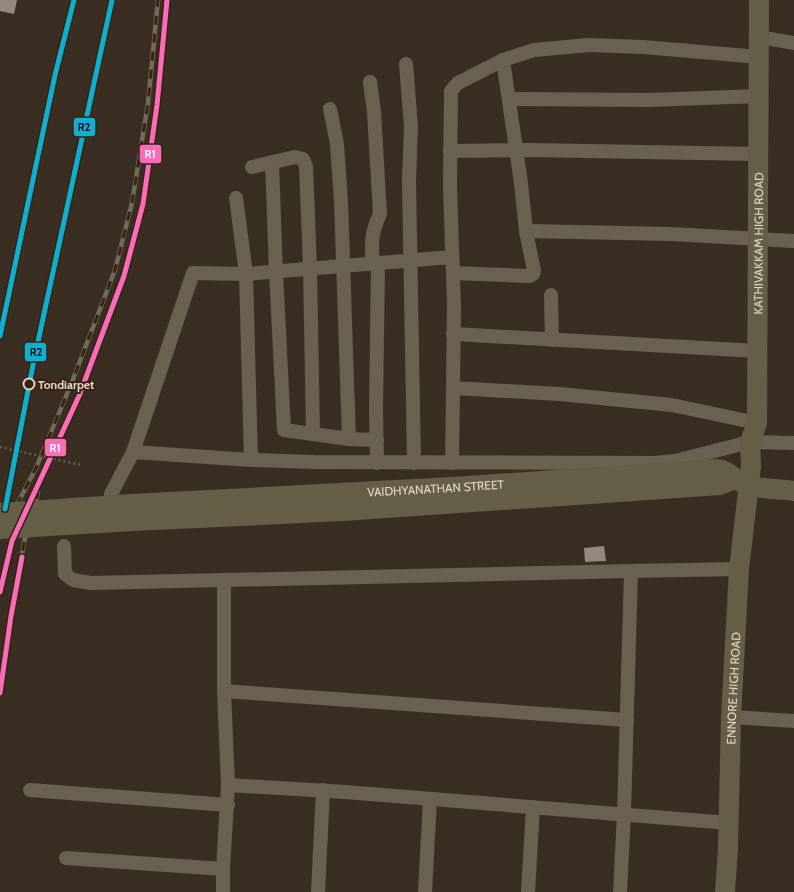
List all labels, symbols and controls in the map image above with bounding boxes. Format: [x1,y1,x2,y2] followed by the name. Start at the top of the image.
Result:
[73,117,96,137] line badge: R2
[78,120,91,134] text: R2
[139,144,162,164] line badge: R1
[145,147,155,161] text: R1
[750,172,766,315] street label: KATHIVAKKAM HIGH ROAD
[24,342,47,362] line badge: R2
[30,345,43,359] text: R2
[22,377,36,391] marker: Tondiarpet
[38,377,94,392] place label: Tondiarpet
[44,438,67,457] line badge: R1
[50,441,60,455] text: R1
[367,476,505,499] street label: VAIDHYANATHAN STREET
[723,631,743,745] street label: ENNORE HIGH ROAD

